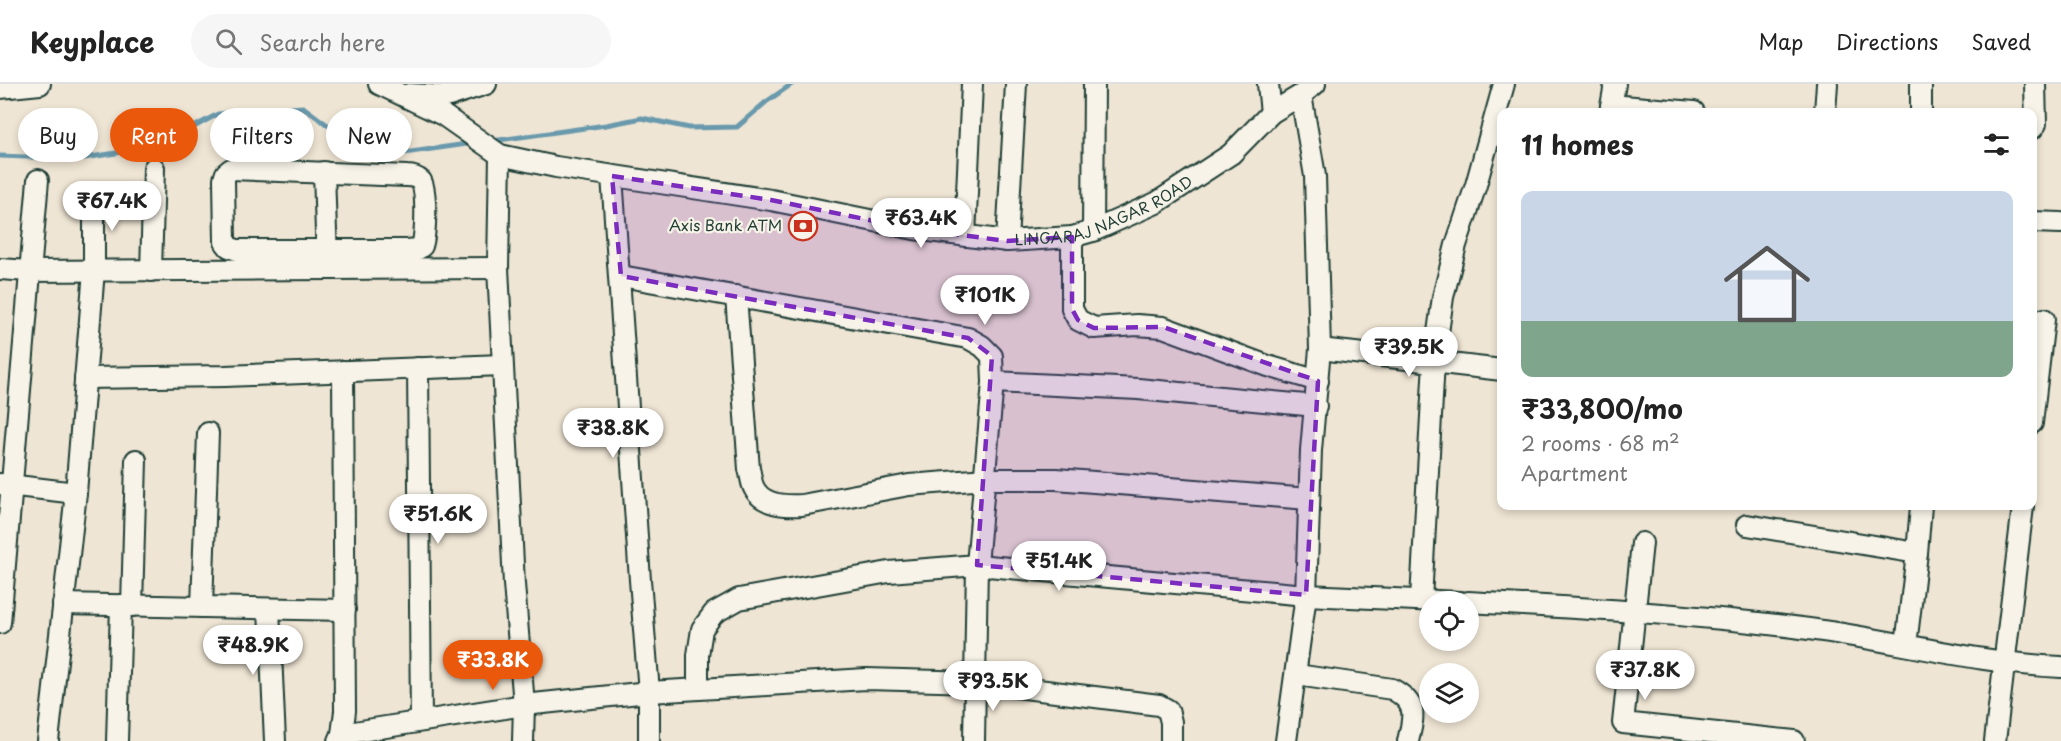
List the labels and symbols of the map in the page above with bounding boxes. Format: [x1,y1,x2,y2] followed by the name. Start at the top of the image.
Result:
[1014,169,1197,251] street label: LINGARAJ NAGAR ROAD
[63,181,161,232] pin: ₹67.4K
[872,198,970,249] pin: ₹63.4K
[787,210,819,242] bank icon: Axis Bank ATM
[669,213,782,236] place label: Axis Bank ATM
[943,275,1027,326] pin: ₹101K
[1360,327,1458,378] pin: ₹39.5K
[564,408,662,459] pin: ₹38.8K
[389,494,487,545] pin: ₹51.6K
[1010,541,1108,592] pin: ₹51.4K
[204,625,302,676] pin: ₹48.9K
[444,640,542,691] pin: ₹33.8K
[1596,650,1694,701] pin: ₹37.8K
[944,661,1042,712] pin: ₹93.5K

